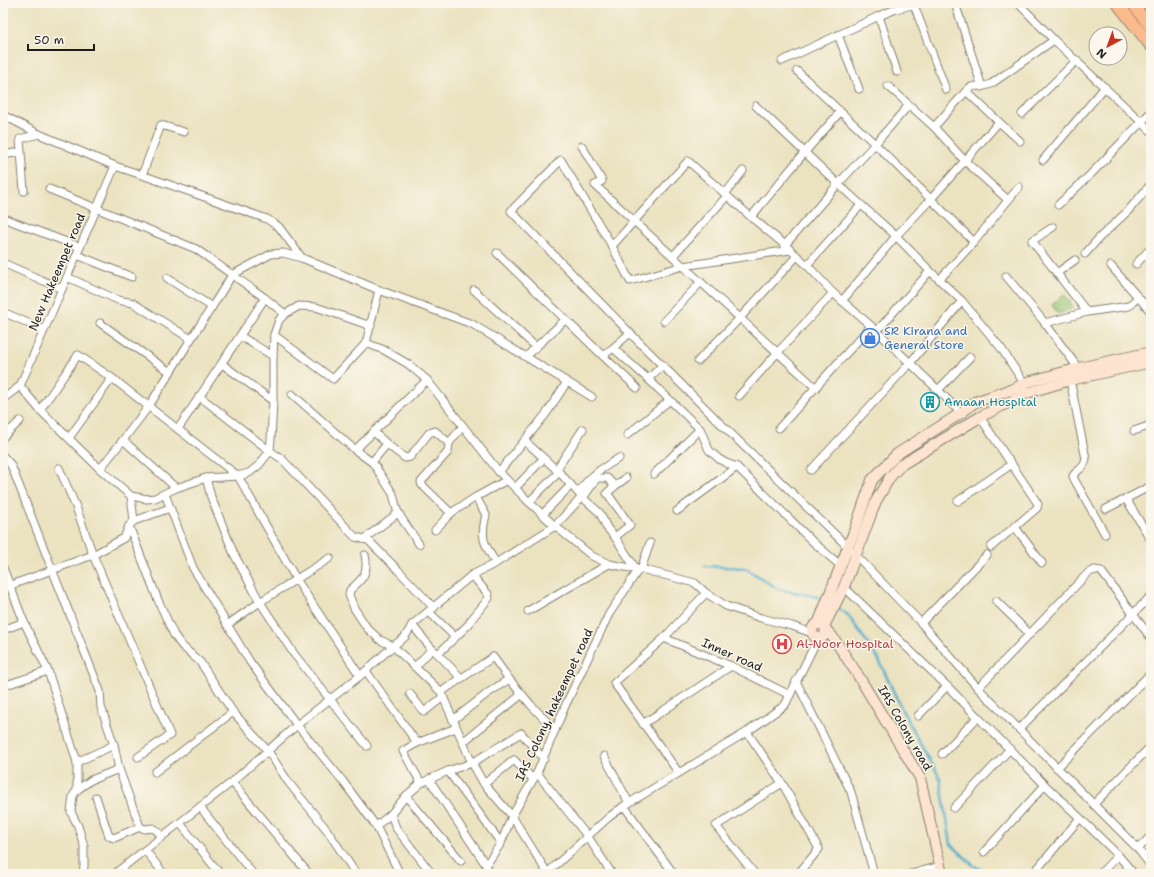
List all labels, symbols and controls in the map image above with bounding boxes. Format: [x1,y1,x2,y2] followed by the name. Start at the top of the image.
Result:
[28,26,94,52] scale bar
[1088,26,1128,66] north arrow
[34,32,64,48] text: 50 m
[1093,44,1110,62] text: N
[25,210,89,333] street label: New Hakeempet road
[884,323,968,353] place label: SR Kirana and General Store
[859,327,881,349] shop icon: SR Kirana and General Store
[919,391,941,413] building icon: Amaan Hospital
[944,394,1037,410] place label: Amaan Hospital
[512,626,597,784] street label: IAS Colony, hakeempet road
[771,633,793,655] hospital icon: Al-Noor Hospital
[699,635,765,676] street label: Inner road
[796,636,894,652] place label: Al-Noor Hospital
[874,682,936,774] street label: IAS Colony road

